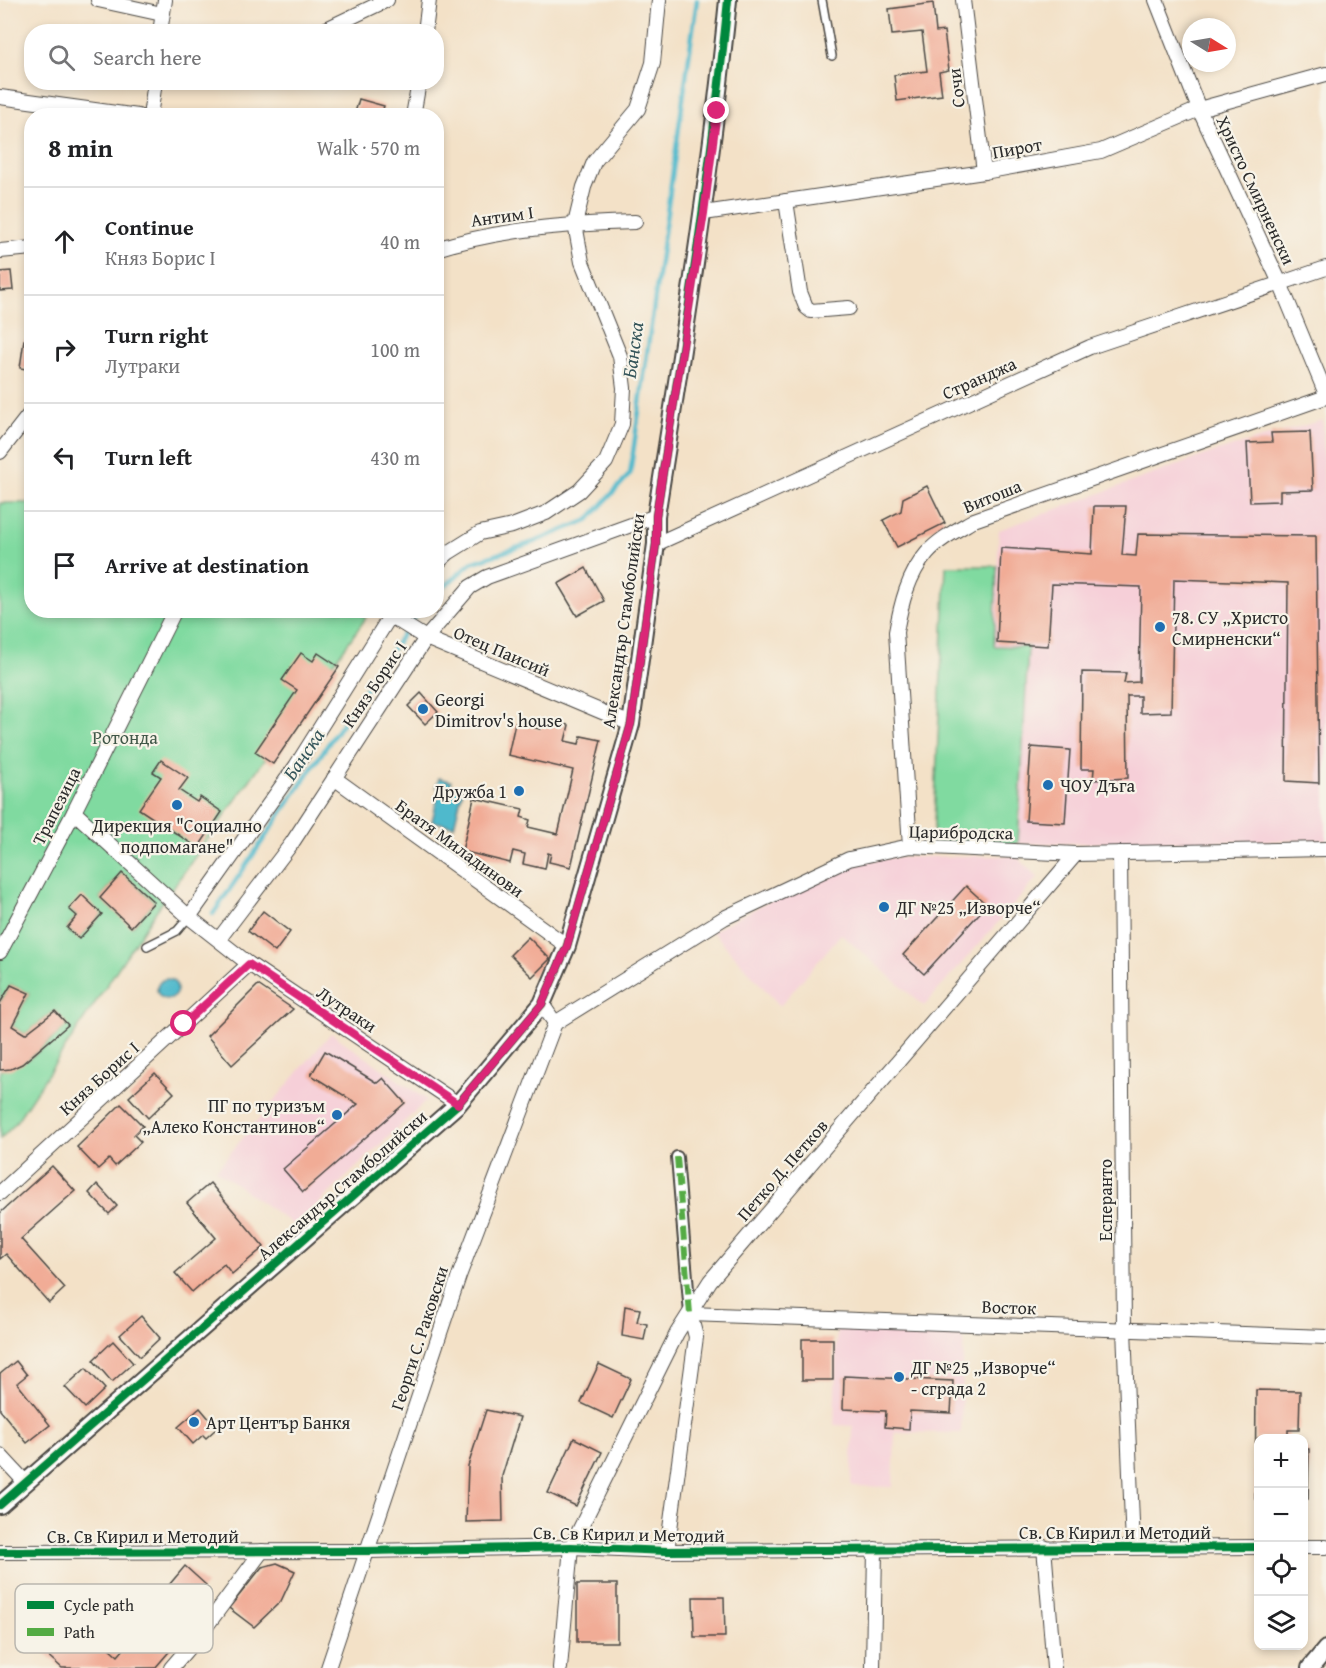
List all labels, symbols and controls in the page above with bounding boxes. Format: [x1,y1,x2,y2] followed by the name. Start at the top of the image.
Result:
[1182,18,1236,72] north arrow
[24,24,444,90] search box
[45,41,78,74] icon: search
[93,41,202,73] text: Search here
[940,67,972,109] street label: Сочи
[703,97,729,123] route end
[1210,111,1303,269] street label: Христо Смирненски
[48,128,113,167] text: 8 min
[990,130,1044,166] street label: Пирот
[317,133,420,162] text: Walk · 570 m
[469,198,535,234] street label: Антим I
[105,211,194,243] text: Continue
[48,225,81,258] icon: ahead
[380,227,420,256] text: 40 m
[105,243,216,272] text: Княз Борис I
[105,319,208,351] text: Turn right
[614,319,650,380] water label: Банска
[48,333,81,366] icon: right
[370,335,420,364] text: 100 m
[938,349,1021,406] street label: Странджа
[105,351,180,380] text: Лутраки
[48,441,81,474] icon: left
[105,441,192,473] text: Turn left
[370,443,420,472] text: 430 m
[959,472,1026,520] street label: Витоша
[595,511,652,731] street label: Александър Стамболийски
[48,549,81,582] icon: arrive
[105,549,309,581] text: Arrive at destination
[1172,604,1288,652] place label: 78. СУ „Христо Смирненски“
[450,619,555,684] street label: Отец Паисий
[1153,620,1167,634] marker: 78. СУ „Христо Смирненски“
[335,635,413,733] street label: Княз Борис I
[435,686,562,734] place label: Georgi Dimitrov's house
[416,702,430,716] marker: Georgi Dimitrov's house
[275,722,331,786] water label: Банска
[92,724,158,751] park label: Ротонда
[25,762,87,850] street label: Трапезица
[1060,772,1136,799] place label: ЧОУ Дъга
[432,778,507,805] place label: Дружба 1
[1041,778,1055,792] marker: ЧОУ Дъга
[512,784,526,798] marker: Дружба 1
[390,792,530,904] street label: Братя Миладинови
[170,798,184,812] marker: Дирекция "Социално подпомагане"
[91,812,262,860] place label: Дирекция "Социално подпомагане"
[909,818,1014,846] street label: Царибродска
[895,894,1041,921] place label: ДГ №25 „Изворче“
[877,900,891,914] marker: ДГ №25 „Изворче“
[311,979,383,1039] street label: Лутраки
[170,1010,196,1036] route start
[53,1035,145,1121] street label: Княз Борис I
[142,1092,325,1140] place label: ПГ по туризъм „Алеко Константинов“
[251,1103,433,1267] street label: Александър Стамболийски
[330,1108,344,1122] marker: ПГ по туризъм „Алеко Константинов“
[730,1113,834,1227] street label: Петко Д. Петков
[1092,1159,1119,1241] street label: Есперанто
[383,1262,455,1414] street label: Георги С. Раковски
[981,1293,1037,1321] street label: Восток
[910,1354,1056,1402] place label: ДГ №25 „Изворче“ - сграда 2
[892,1370,906,1384] marker: ДГ №25 „Изворче“ - сграда 2
[206,1409,350,1436] place label: Арт Център Банкя
[187,1415,201,1429] marker: Арт Център Банкя
[1254,1434,1308,1650] map controls
[1254,1434,1308,1488] button: +
[1254,1488,1308,1542] button: −
[533,1519,725,1549] street label: Св. Св Кирил и Методий
[1019,1519,1211,1546] street label: Св. Св Кирил и Методий
[47,1523,239,1550] street label: Св. Св Кирил и Методий
[1254,1542,1308,1596] button: locate
[15,1584,213,1653] legend
[64,1593,134,1617] text: Cycle path
[1254,1596,1308,1650] button: layers
[64,1620,95,1644] text: Path

